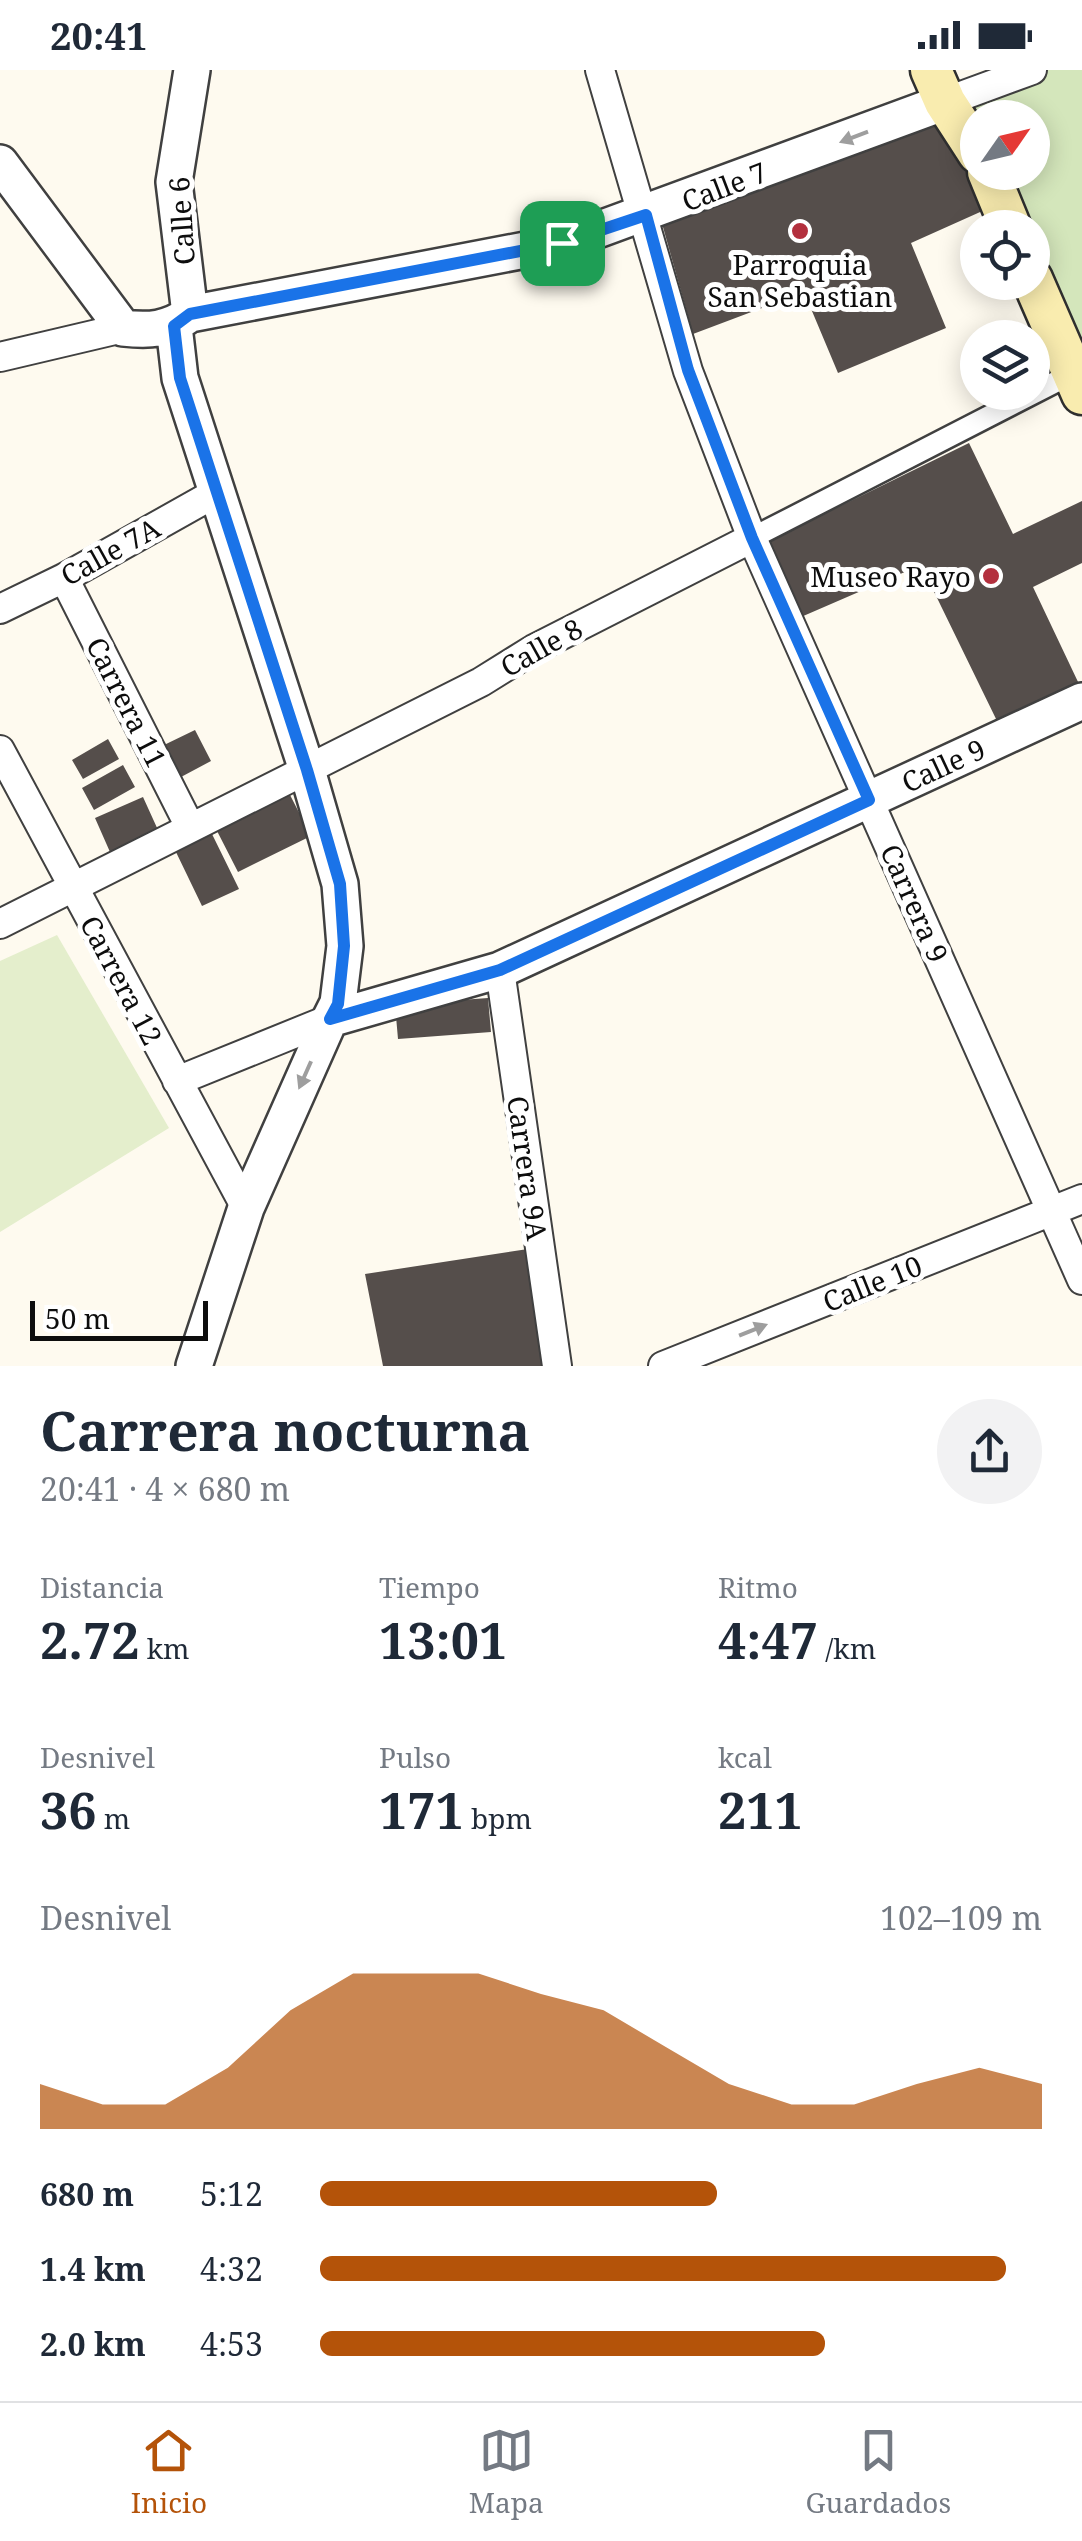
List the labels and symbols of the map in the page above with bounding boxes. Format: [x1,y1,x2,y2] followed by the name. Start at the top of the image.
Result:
[960,100,1050,190] north arrow
[839,130,869,145] one-way arrow
[676,152,772,220] street label: Calle 7
[159,176,203,266] street label: Calle 6
[520,201,605,286] pin
[789,220,811,242] marker: Parroquia San Sebastian
[708,245,892,315] place label: Parroquia San Sebastian
[54,508,167,594] street label: Calle 7A
[810,557,971,595] place label: Museo Rayo
[980,565,1002,587] marker: Museo Rayo
[493,609,589,685] street label: Calle 8
[78,630,176,774] street label: Carrera 11
[895,729,991,801] street label: Calle 9
[872,838,958,968] street label: Carrera 9
[72,909,172,1051] street label: Carrera 12
[297,1060,313,1090] one-way arrow
[499,1093,557,1243] street label: Carrera 9A
[817,1246,927,1320] street label: Calle 10
[30,1296,208,1340] scale bar
[739,1322,769,1337] one-way arrow

